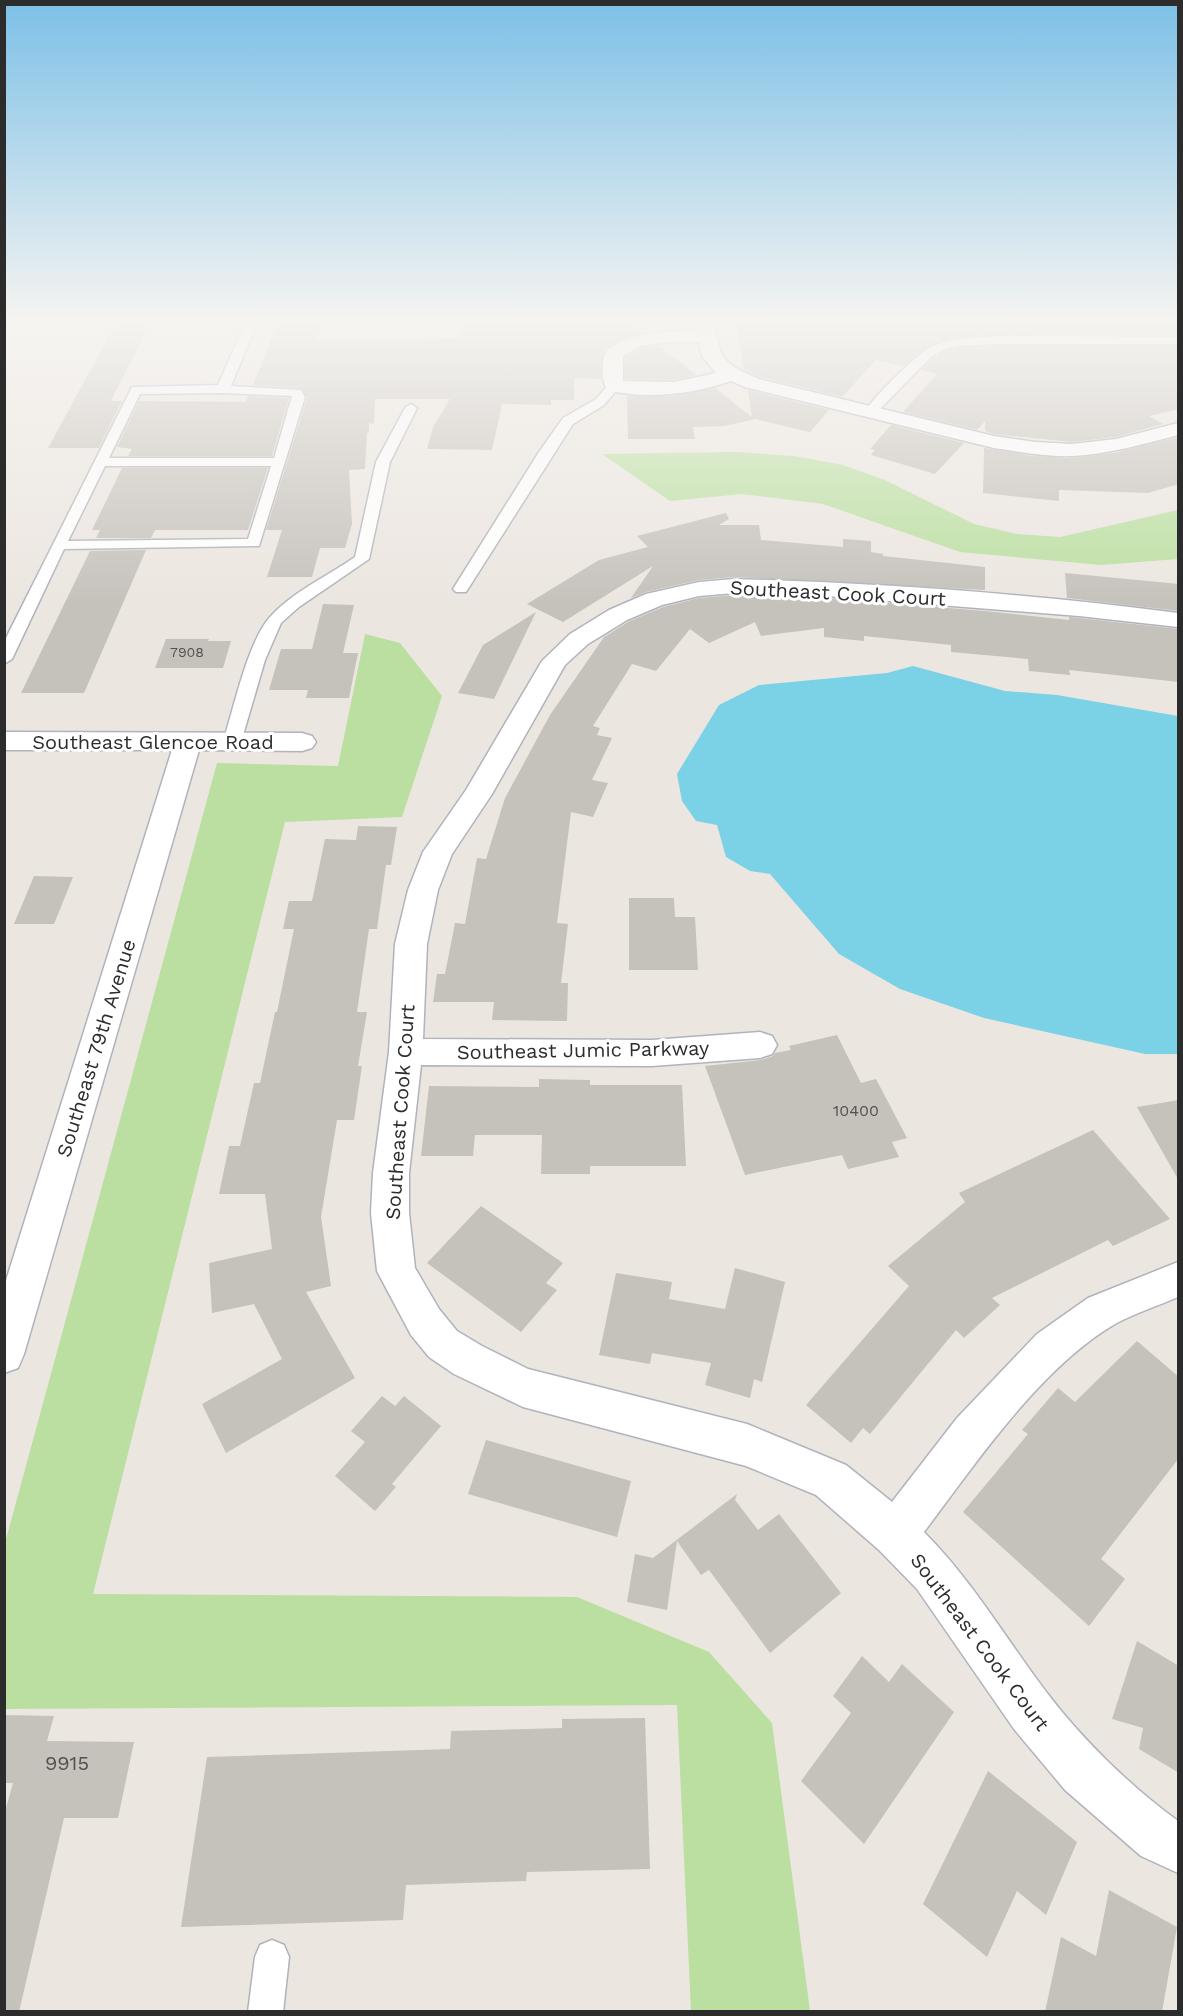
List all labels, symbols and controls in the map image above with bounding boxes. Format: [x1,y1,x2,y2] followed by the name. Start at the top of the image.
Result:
[730,575,947,611] street label: Southeast Cook Court
[170,644,204,660] house number: 7908
[32,730,274,754] street label: Southeast Glencoe Road
[51,936,141,1160] street label: Southeast 79th Avenue
[380,1003,420,1221] street label: Southeast Cook Court
[457,1036,710,1064] street label: Southeast Jumic Parkway
[833,1101,879,1120] house number: 10400
[905,1549,1055,1736] street label: Southeast Cook Court
[45,1751,89,1775] house number: 9915

